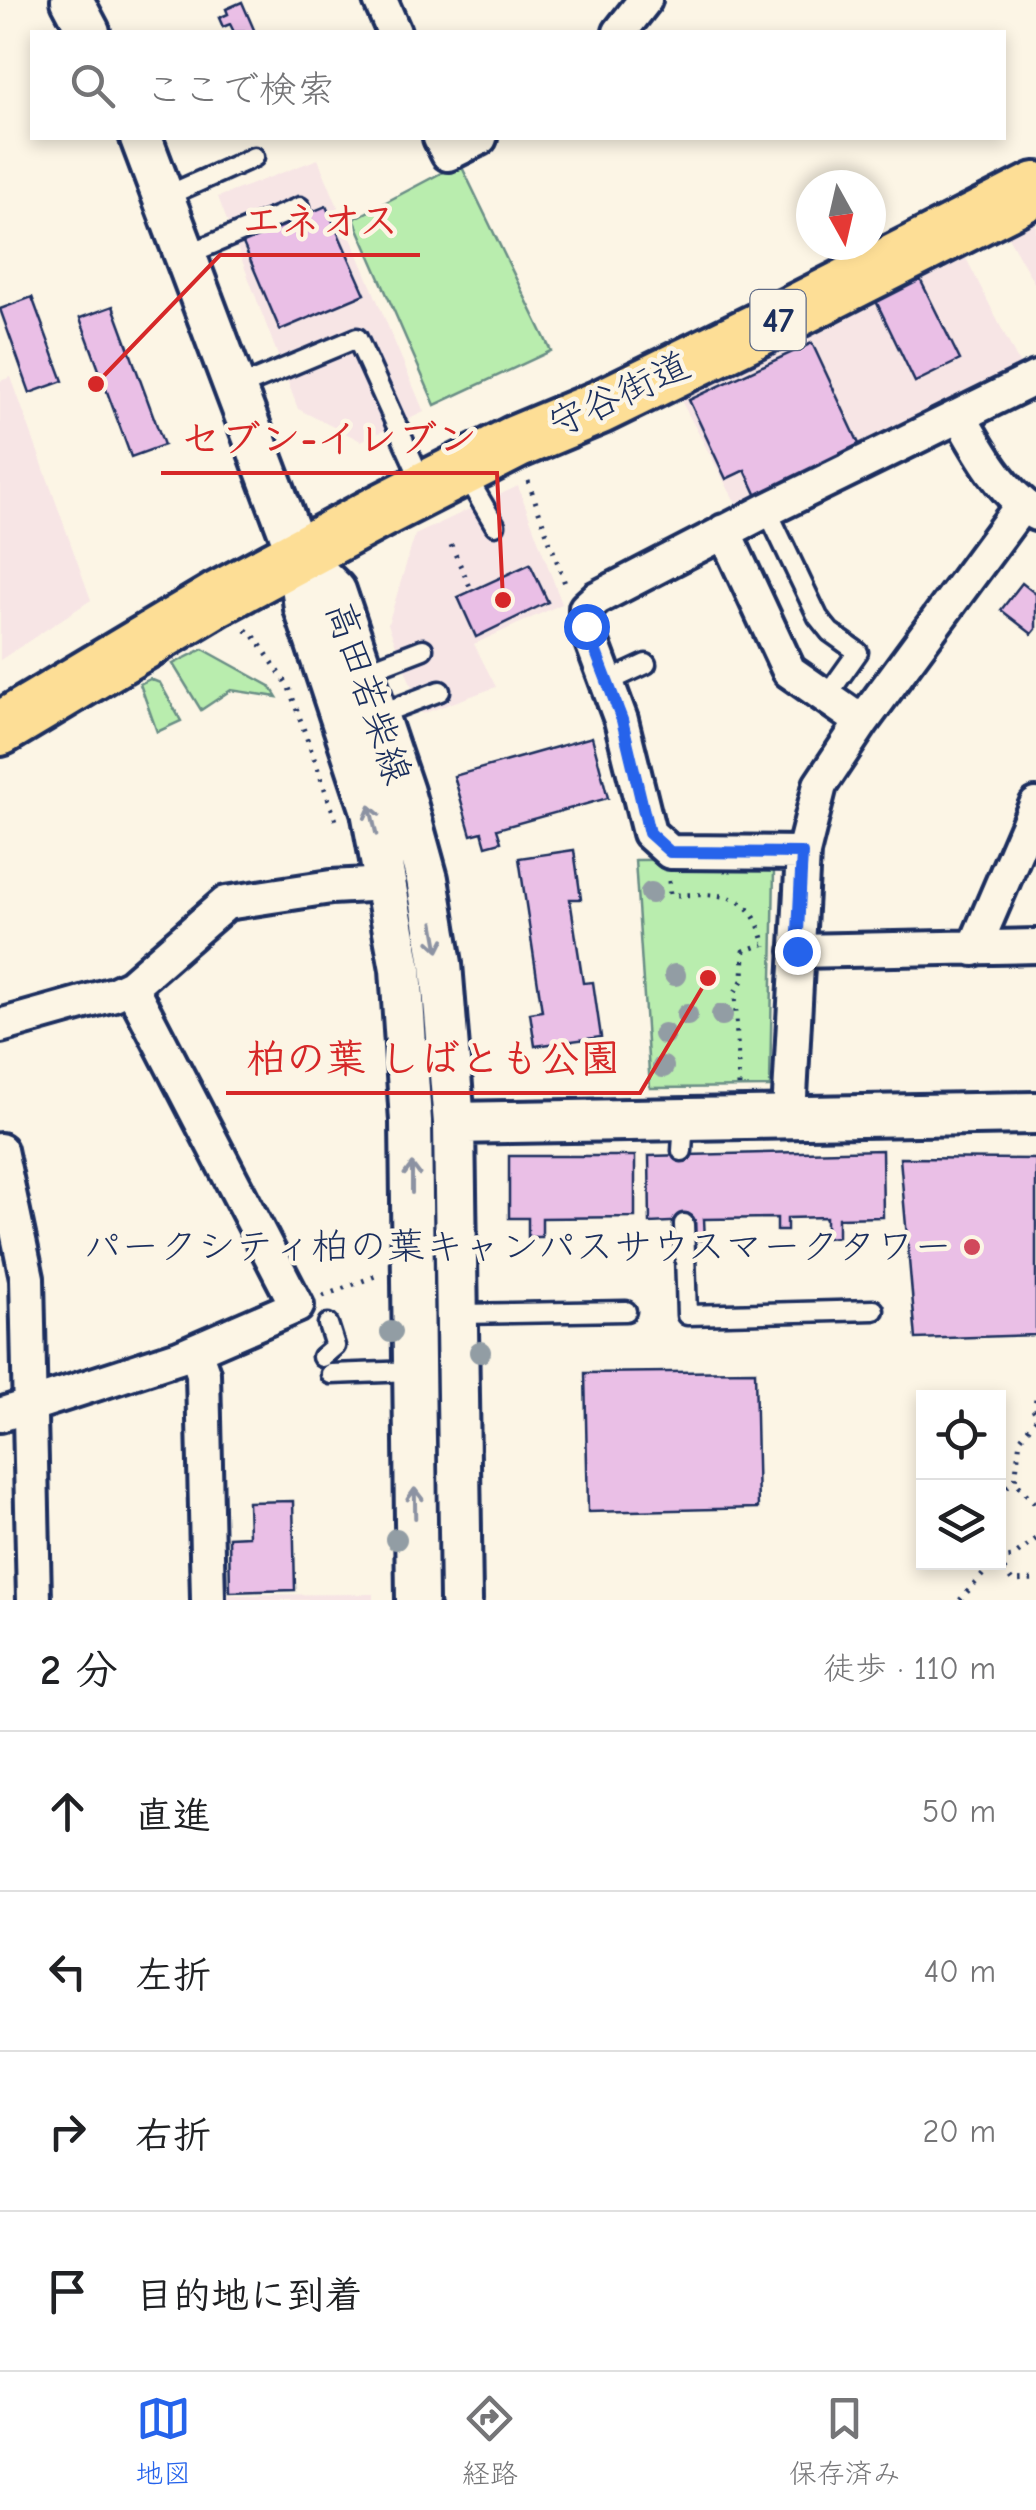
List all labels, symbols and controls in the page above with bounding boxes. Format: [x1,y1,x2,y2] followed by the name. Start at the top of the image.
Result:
[30,30,1006,140] search box
[65,58,120,113] icon: search
[145,68,335,112] text: ここで検索
[796,170,886,260] north arrow
[220,185,420,255] callout: エネオス
[241,198,399,244] text: エネオス
[750,290,806,350] road number: 47
[541,343,697,447] street label: 守谷街道
[161,403,497,473] callout: セブン-イレブン
[181,416,477,462] text: セブン-イレブン
[316,596,420,790] street label: 高田若柴線
[564,604,610,650] route start
[363,805,381,837] one-way arrow
[427,920,446,953] one-way arrow
[775,929,821,975] route end
[226,1023,640,1093] callout: 柏の葉 しばとも公園
[246,1036,620,1082] text: 柏の葉 しばとも公園
[402,1162,421,1194] one-way arrow
[83,1225,952,1269] place label: パークシティ柏の葉キャンパスサウスマークタワー
[961,1236,983,1258] marker: パークシティ柏の葉キャンパスサウスマークタワー
[916,1390,1006,1570] map controls
[916,1390,1006,1480] button: locate
[916,1480,1006,1570] button: layers
[406,1487,425,1519] one-way arrow
[40,1646,118,1695] text: 2 分
[823,1650,996,1687] text: 徒歩 · 110 m
[40,1784,95,1839] icon: ahead
[922,1793,996,1830] text: 50 m
[135,1794,211,1838] text: 直進
[40,1944,95,1999] icon: left
[924,1953,996,1990] text: 40 m
[135,1954,211,1998] text: 左折
[40,2104,95,2159] icon: right
[923,2113,996,2150] text: 20 m
[135,2114,211,2158] text: 右折
[40,2264,95,2319] icon: arrive
[135,2274,363,2318] text: 目的地に到着
[135,2391,191,2491] tab: 地図
[462,2391,518,2491] tab: 経路
[789,2391,901,2491] tab: 保存済み

